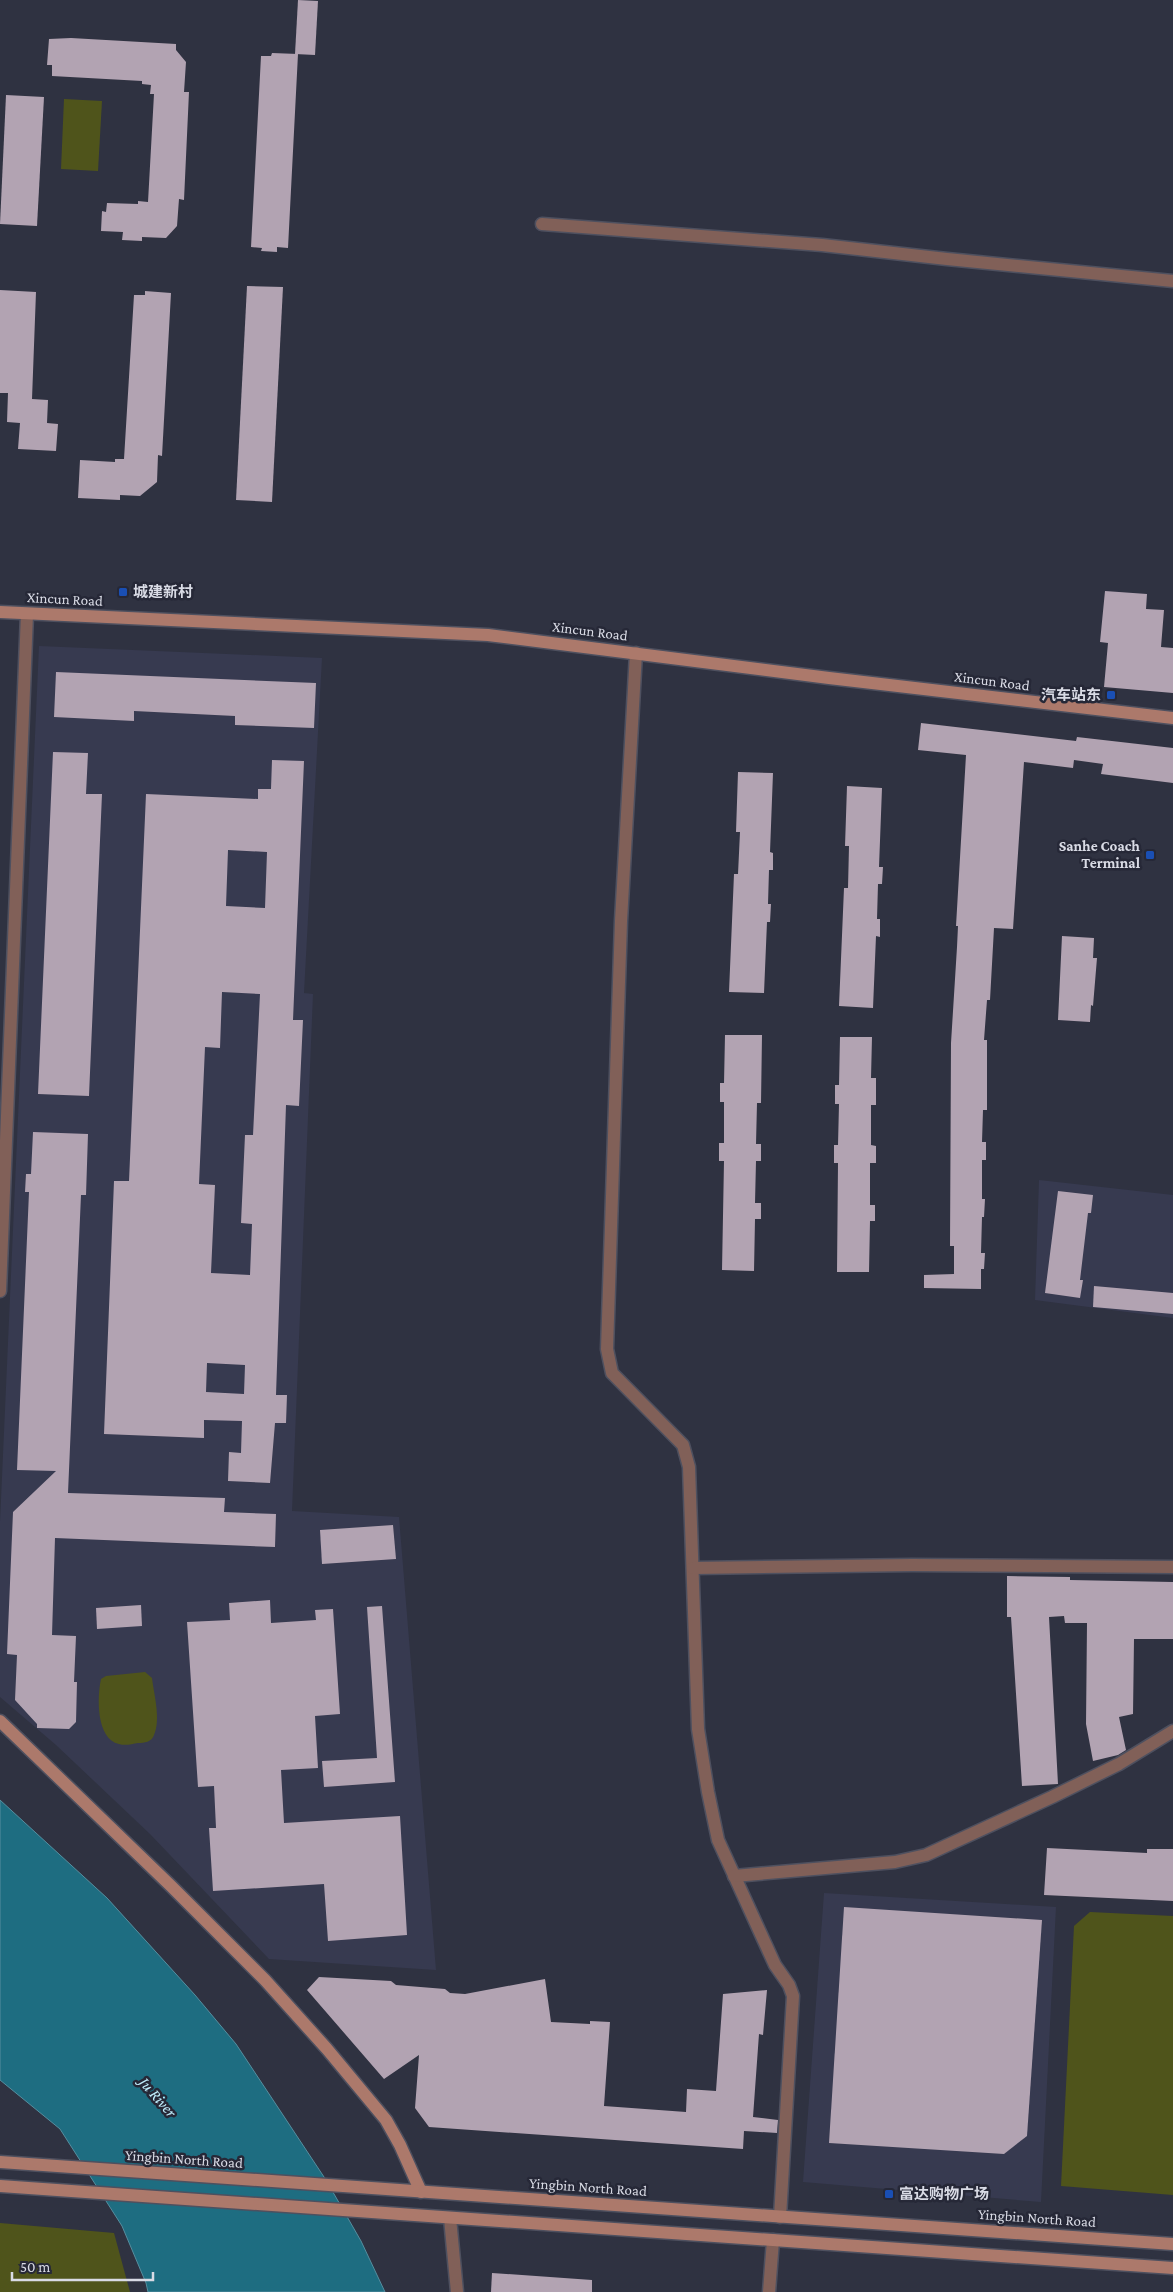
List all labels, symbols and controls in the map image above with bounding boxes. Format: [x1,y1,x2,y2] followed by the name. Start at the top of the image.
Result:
[133,583,193,600] place label: 城建新村
[117,586,129,598] marker: 城建新村
[27,589,103,609] street label: Xincun Road
[551,618,629,644] street label: Xincun Road
[953,668,1031,694] street label: Xincun Road
[1041,687,1101,703] place label: 汽车站东
[1105,689,1117,701] marker: 汽车站东
[1059,838,1141,871] place label: Sanhe Coach Terminal
[1144,849,1156,861] marker: Sanhe Coach Terminal
[133,2071,180,2121] water label: Ju River
[125,2147,244,2172] street label: Yingbin North Road
[529,2175,648,2200] street label: Yingbin North Road
[899,2186,989,2202] place label: 富达购物广场
[883,2188,895,2200] marker: 富达购物广场
[978,2206,1097,2231] street label: Yingbin North Road
[12,2250,154,2282] scale bar
[20,2259,50,2275] text: 50 m

